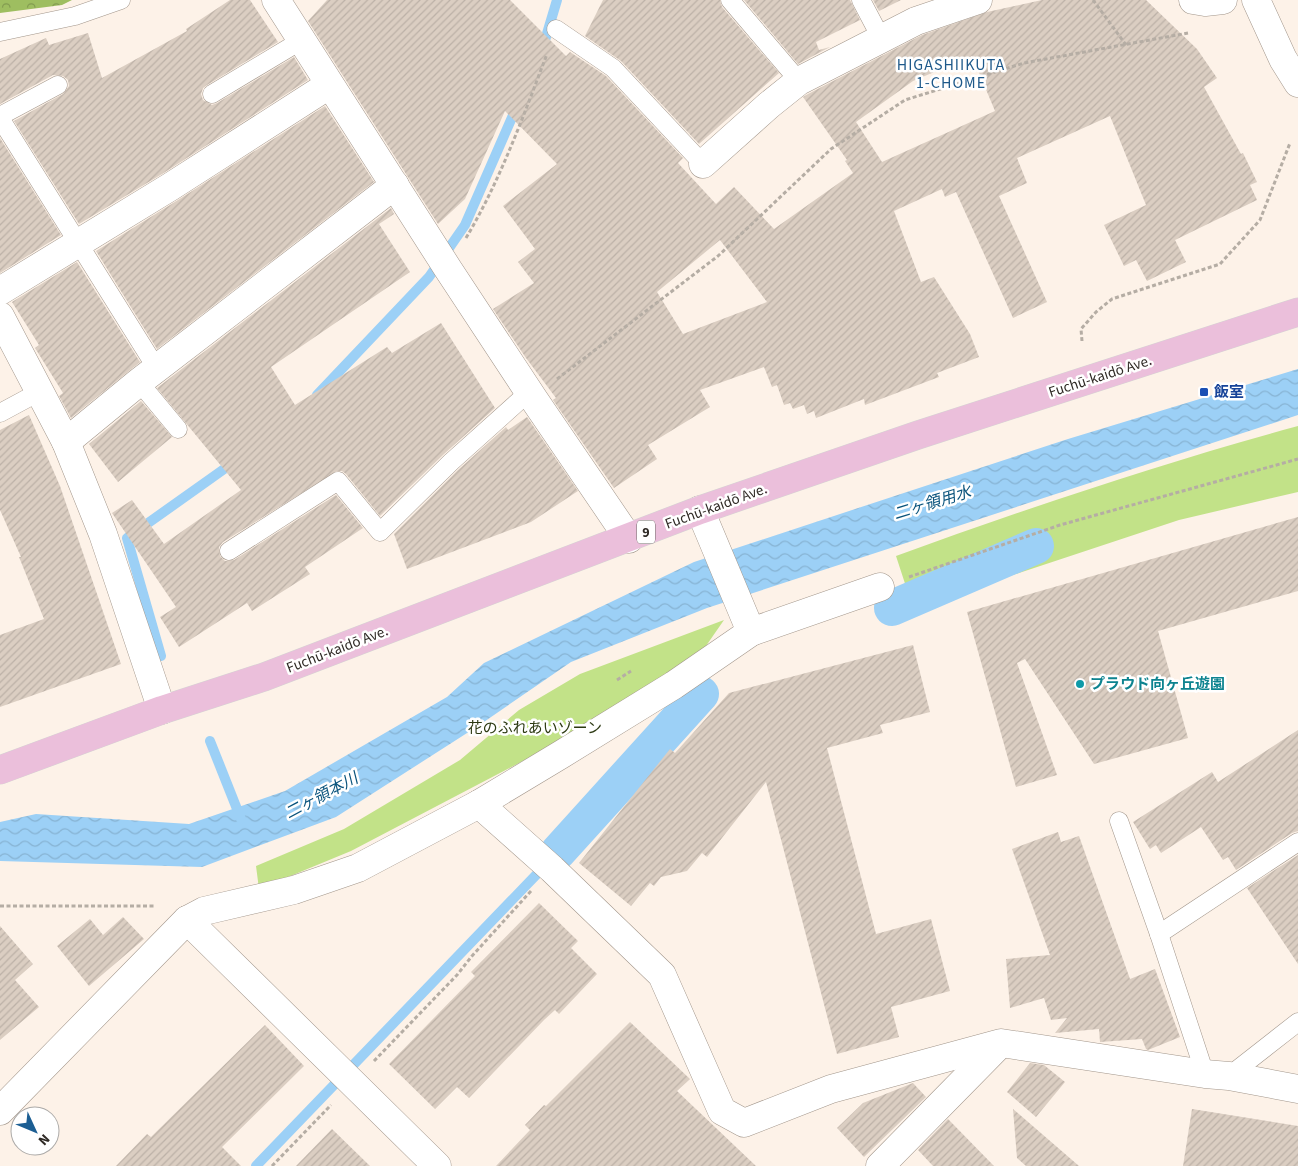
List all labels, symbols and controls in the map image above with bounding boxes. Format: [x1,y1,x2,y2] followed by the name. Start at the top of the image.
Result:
[897,54,1005,94] district label: HIGASHIIKUTA 1-CHOME
[1046,350,1154,403] street label: Fuchū-kaidō Ave.
[1214,382,1244,403] place label: 飯室
[1198,386,1210,398] marker: 飯室
[662,478,770,535] street label: Fuchū-kaidō Ave.
[891,480,976,525] water label: 二ヶ領用水
[637,520,655,544] road number: 9
[283,620,391,678] street label: Fuchū-kaidō Ave.
[1090,674,1225,695] place label: プラウド向ヶ丘遊園
[1074,678,1086,690] marker: プラウド向ヶ丘遊園
[468,718,602,739] park label: 花のふれあいゾーン
[281,766,364,824] water label: 二ヶ領本川
[10,1106,60,1156] north arrow
[33,1129,54,1150] text: N

